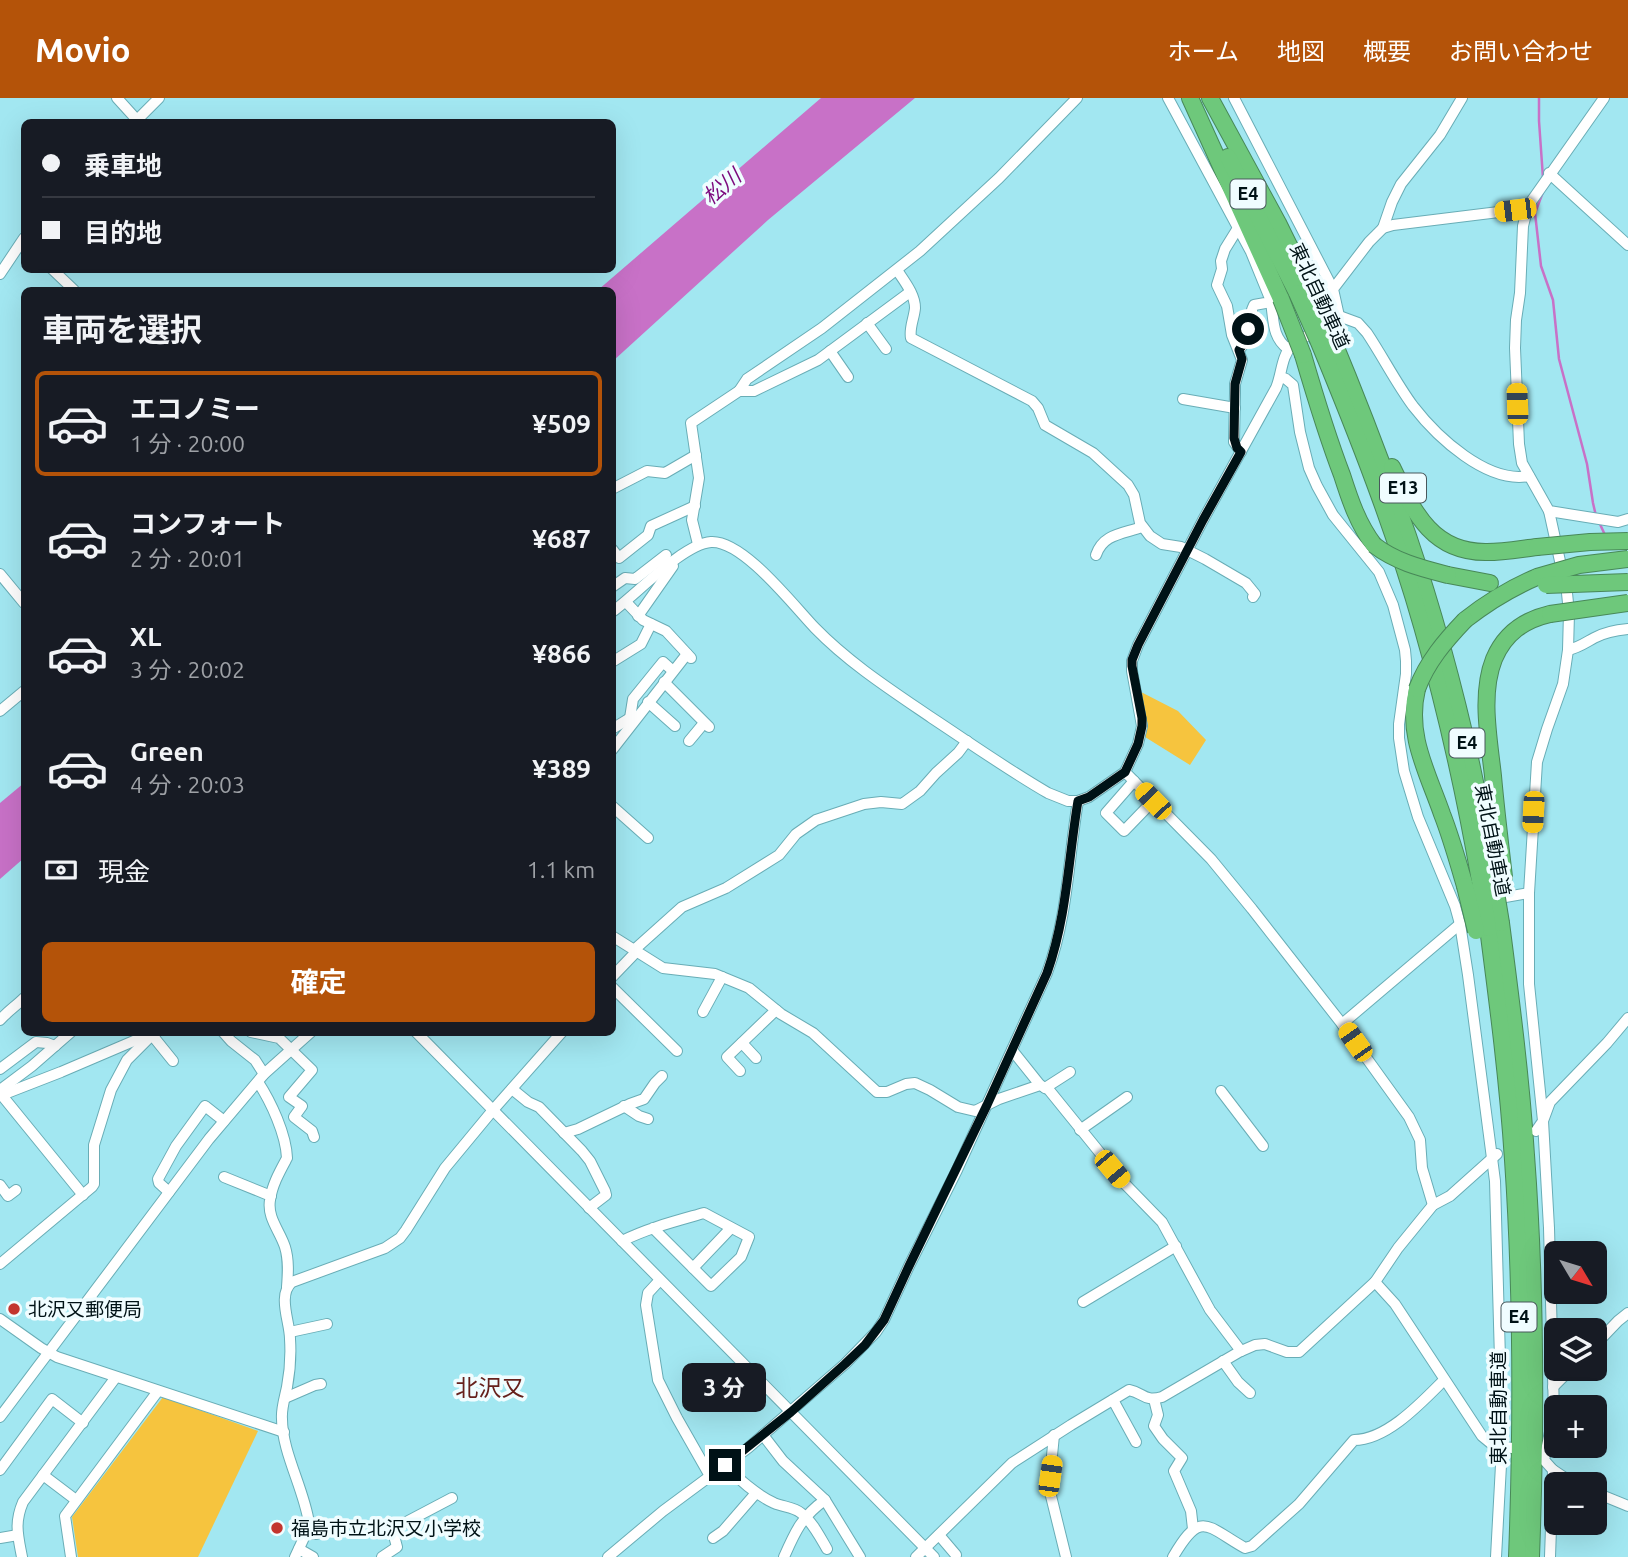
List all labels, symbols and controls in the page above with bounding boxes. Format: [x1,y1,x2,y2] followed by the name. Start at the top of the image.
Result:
[35,31,131,68] text: Movio
[1168,38,1239,65] text: ホーム
[1277,38,1325,65] text: 地図
[1363,38,1411,65] text: 概要
[1449,38,1593,65] text: お問い合わせ
[84,151,162,180] text: 乗車地
[698,162,747,209] water label: 松川
[1230,180,1266,208] road number: E4
[1493,197,1538,223] car
[84,218,162,247] text: 目的地
[1286,240,1354,352] street label: 東北自動車道
[42,311,202,347] text: 車両を選択
[1232,313,1264,345] route start
[1506,383,1529,425] car
[46,392,109,455] icon: car
[130,394,260,423] text: エコノミー
[532,409,591,438] text: ¥509
[130,431,245,456] text: 1 分 · 20:00
[1380,474,1426,502] road number: E13
[46,507,109,570] icon: car
[130,509,285,538] text: コンフォート
[532,524,591,553] text: ¥687
[130,546,245,571] text: 2 分 · 20:01
[46,622,109,685] icon: car
[130,622,161,651] text: XL
[532,639,591,668] text: ¥866
[130,657,245,682] text: 3 分 · 20:02
[1450,728,1484,758] road number: E4
[46,737,109,800] icon: car
[130,737,204,766] text: Green
[532,754,591,783] text: ¥389
[130,772,245,797] text: 4 分 · 20:03
[1131,779,1176,823] car
[1471,782,1515,898] street label: 東北自動車道
[1522,790,1545,834] car
[42,851,80,889] icon: cash
[98,857,150,886] text: 現金
[527,857,595,882] text: 1.1 km
[42,942,595,1022] button: 確定
[1335,1019,1376,1065] car
[1091,1146,1134,1192] car
[1544,1241,1606,1304] north arrow
[1544,1241,1607,1535] map controls
[28,1298,142,1320] place label: 北沢又郵便局
[6,1301,22,1317] marker: 北沢又郵便局
[1502,1302,1536,1332] road number: E4
[1544,1318,1607,1381] button: layers
[1487,1351,1509,1465] street label: 東北自動車道
[683,1364,767,1412] callout: 3 分
[456,1375,525,1400] district label: 北沢又
[703,1375,745,1400] text: 3 分
[1544,1395,1607,1458] button: +
[709,1449,741,1481] route end
[1037,1454,1064,1498] car
[1544,1472,1607,1535] button: −
[291,1517,481,1539] place label: 福島市立北沢又小学校
[269,1520,285,1536] marker: 福島市立北沢又小学校

